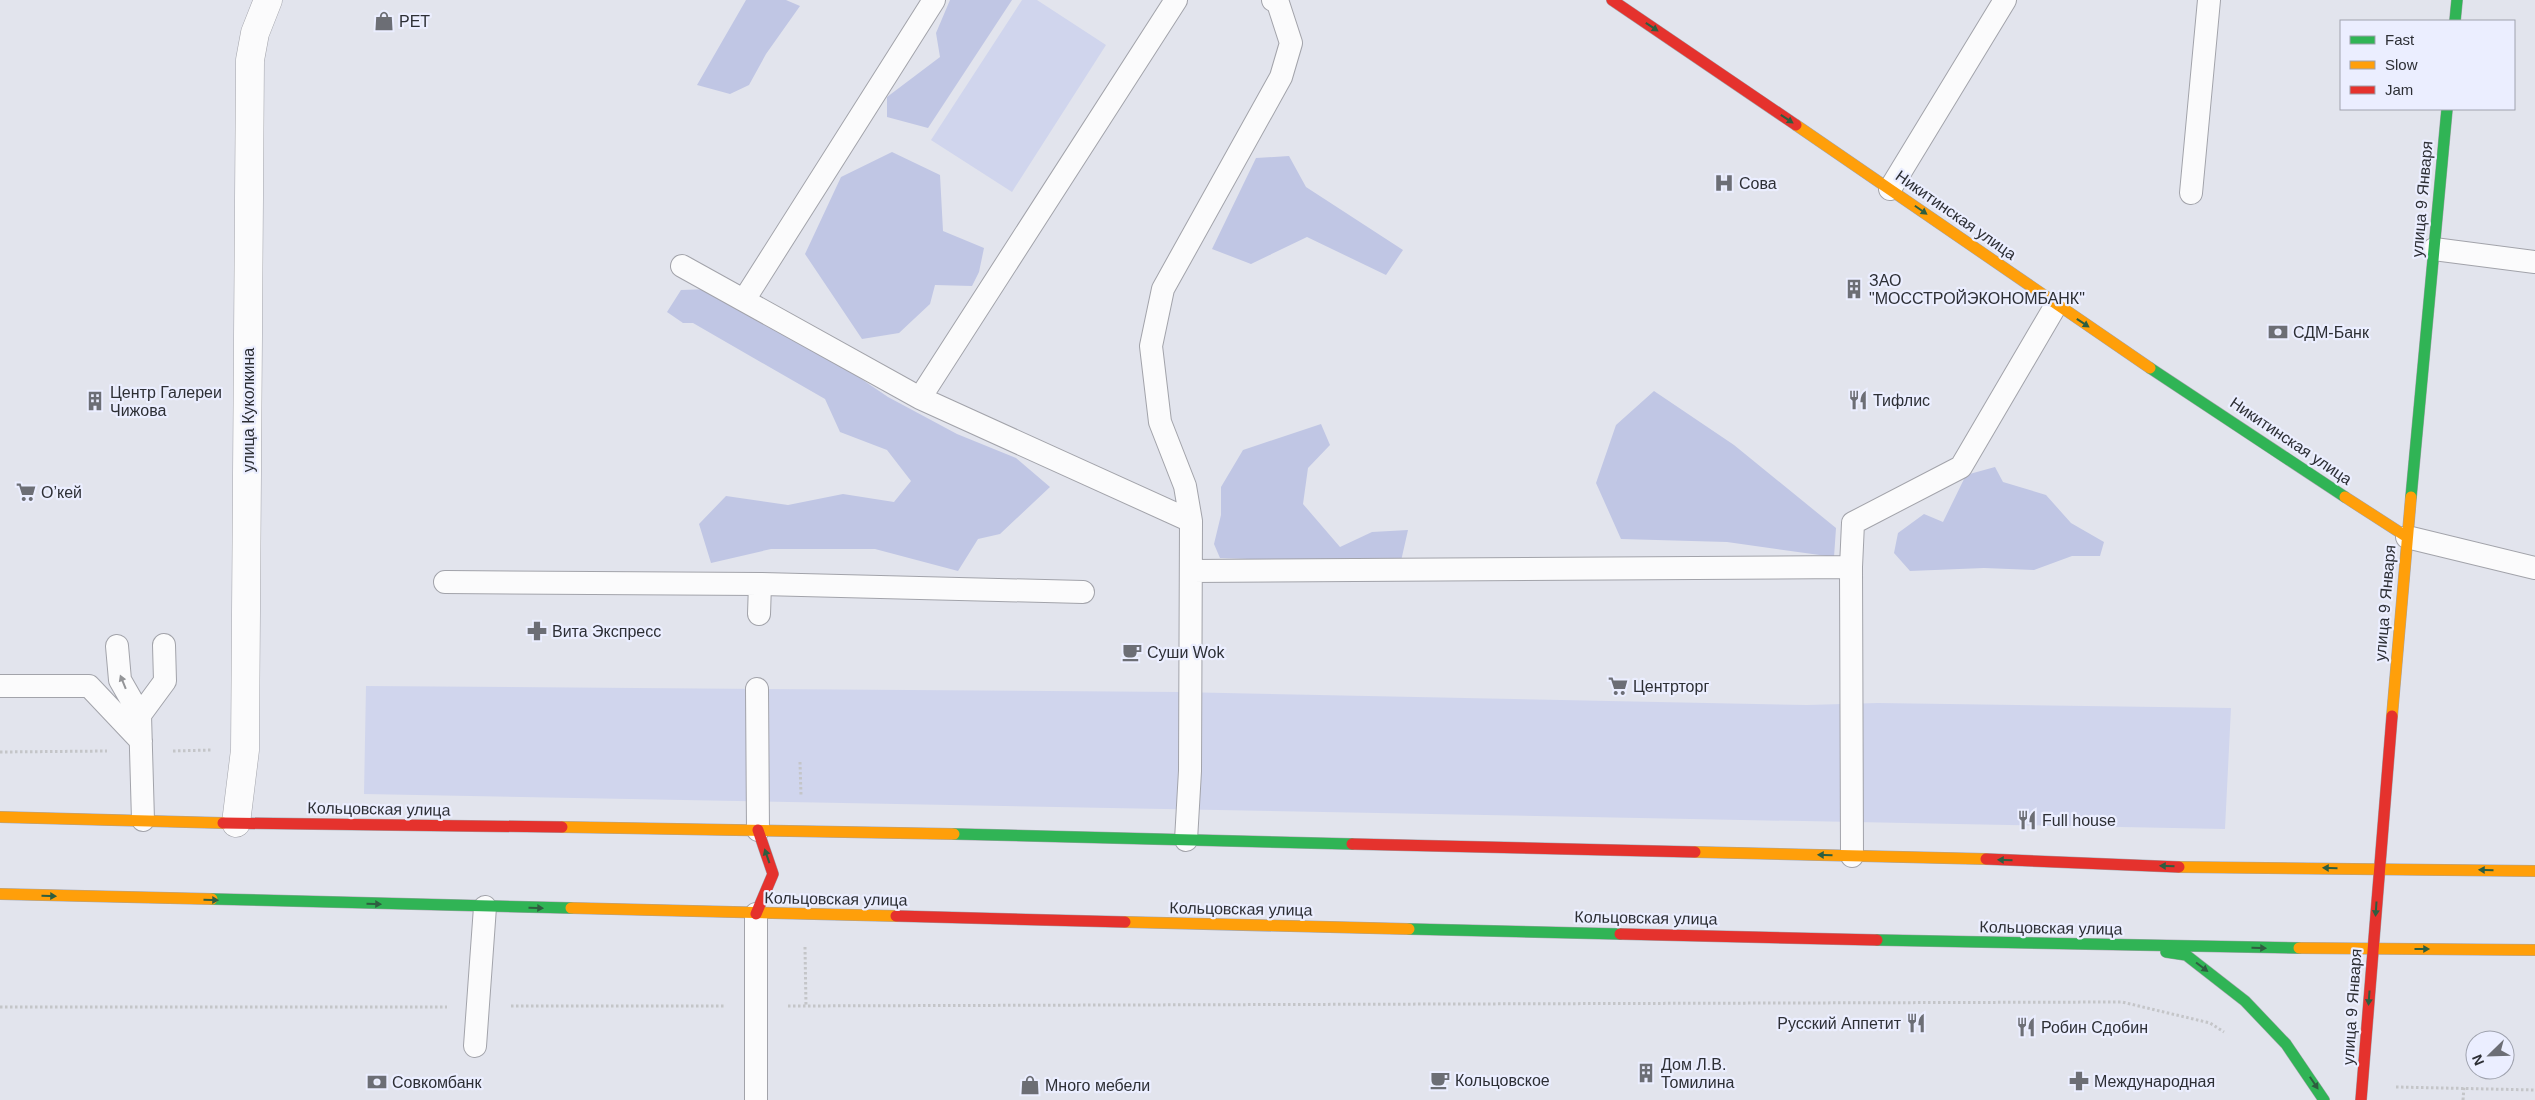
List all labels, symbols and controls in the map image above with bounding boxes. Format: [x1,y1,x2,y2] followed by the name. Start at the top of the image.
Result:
[373,10,395,32] shop icon: РЕТ
[399,13,430,30] place label: РЕТ
[2340,20,2515,110] legend
[1646,22,1659,32] one-way arrow
[2385,31,2415,48] text: Fast
[2385,56,2418,73] text: Slow
[2385,81,2413,98] text: Jam
[1780,114,1794,123] one-way arrow
[2408,140,2436,258] street label: улица 9 Января
[1893,167,2019,263] street label: Никитинская улица
[1713,172,1735,194] hospital icon: Сова
[1739,175,1777,192] place label: Сова
[1914,205,1928,215] one-way arrow
[1869,272,2085,307] place label: ЗАО "МОССТРОЙЭКОНОМБАНК"
[1843,278,1865,300] building icon: ЗАО "МОССТРОЙЭКОНОМБАНК"
[2077,318,2090,328] one-way arrow
[2267,321,2289,343] bank icon: СДМ-Банк
[2293,324,2370,341] place label: СДМ-Банк
[240,348,257,472] street label: улица Куколкина
[110,384,222,419] place label: Центр Галереи Чижова
[1847,389,1869,411] restaurant icon: Тифлис
[84,390,106,412] building icon: Центр Галереи Чижова
[1873,392,1930,409] place label: Тифлис
[2227,394,2355,488] street label: Никитинская улица
[15,481,37,503] supermarket icon: О’кей
[41,484,82,501] place label: О’кей
[2371,544,2399,662] street label: улица 9 Января
[526,620,548,642] pharmacy icon: Вита Экспресс
[552,623,661,640] place label: Вита Экспресс
[1121,641,1143,663] cafe icon: Суши Wok
[1147,644,1225,661] place label: Суши Wok
[119,674,127,689] one-way arrow
[1607,675,1629,697] supermarket icon: Центрторг
[1633,678,1709,695] place label: Центрторг
[307,799,451,819] street label: Кольцовская улица
[2016,809,2038,831] restaurant icon: Full house
[2042,812,2116,829] place label: Full house
[762,848,770,863] one-way arrow
[1817,851,1833,859] one-way arrow
[1997,856,2013,864] one-way arrow
[2159,862,2175,870] one-way arrow
[2322,864,2338,872] one-way arrow
[2478,866,2494,874] one-way arrow
[764,889,908,909] street label: Кольцовская улица
[41,892,57,900] one-way arrow
[203,896,219,904] one-way arrow
[1169,899,1313,919] street label: Кольцовская улица
[366,900,382,908] one-way arrow
[2371,901,2379,917] one-way arrow
[528,904,544,912] one-way arrow
[1574,908,1718,928] street label: Кольцовская улица
[1979,918,2123,938] street label: Кольцовская улица
[2251,944,2267,952] one-way arrow
[2414,945,2430,953] one-way arrow
[2339,948,2365,1066] street label: улица 9 Января
[2195,962,2209,972] one-way arrow
[2365,990,2373,1006] one-way arrow
[1905,1012,1927,1034] restaurant icon: Русский Аппетит
[1777,1015,1902,1032] place label: Русский Аппетит
[2015,1016,2037,1038] restaurant icon: Робин Сдобин
[2041,1019,2148,1036] place label: Робин Сдобин
[2465,1030,2515,1080] north arrow
[2469,1052,2487,1068] text: N
[1661,1056,1734,1091] place label: Дом Л.В. Томилина
[1635,1062,1657,1084] building icon: Дом Л.В. Томилина
[1429,1069,1451,1091] cafe icon: Кольцовское
[2068,1070,2090,1092] pharmacy icon: Международная
[366,1071,388,1093] bank icon: Совкомбанк
[1455,1072,1550,1089] place label: Кольцовское
[2094,1073,2215,1090] place label: Международная
[392,1074,482,1091] place label: Совкомбанк
[1019,1074,1041,1096] shop icon: Много мебели
[2309,1076,2319,1090] one-way arrow
[1045,1077,1150,1094] place label: Много мебели

